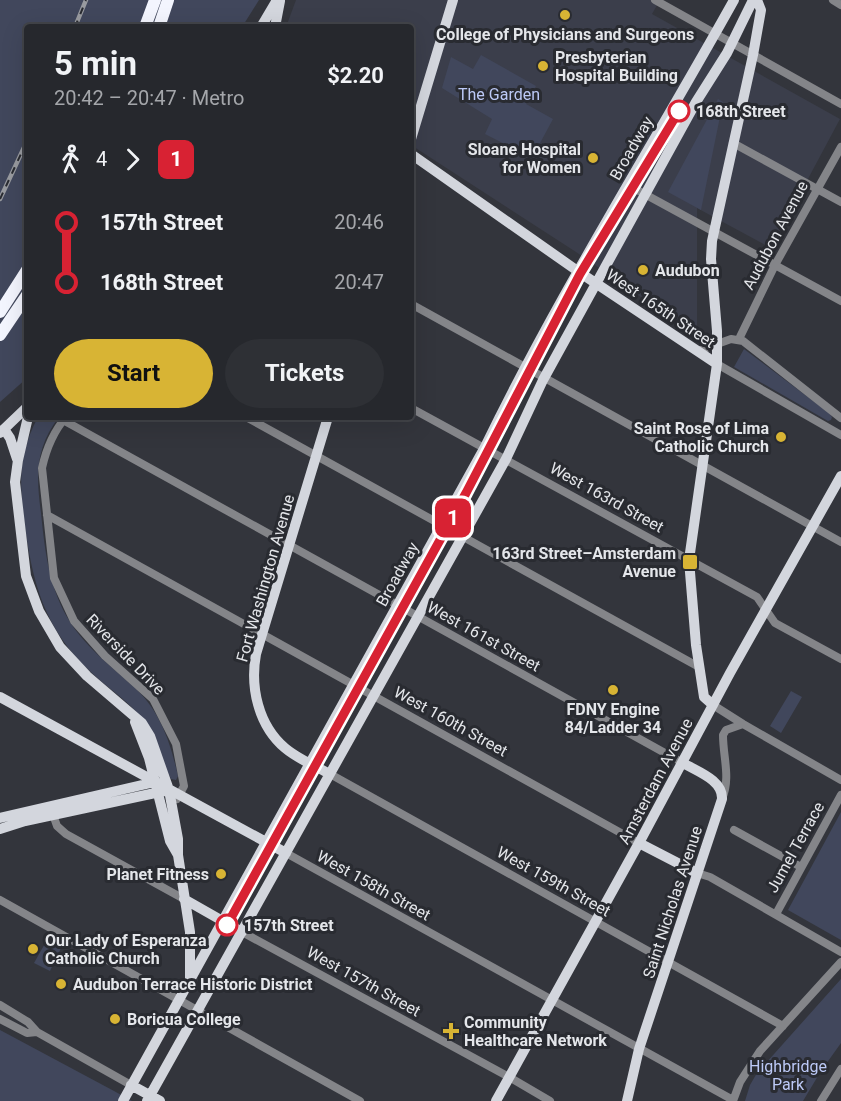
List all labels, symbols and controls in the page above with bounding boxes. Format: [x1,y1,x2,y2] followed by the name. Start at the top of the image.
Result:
[558,8,572,22] marker: College of Physicians and Surgeons
[436,25,694,44] place label: College of Physicians and Surgeons
[54,44,137,83] text: 5 min
[555,48,678,85] place label: Presbyterian Hospital Building
[536,59,550,73] marker: Presbyterian Hospital Building
[327,63,384,88] text: $2.20
[458,85,540,104] park label: The Garden
[54,86,244,110] text: 20:42 – 20:47 · Metro
[668,100,690,122] marker: 168th Street
[696,102,786,121] place label: 168th Street
[606,113,657,183] street label: Broadway
[468,140,581,177] place label: Sloane Hospital for Women
[54,143,87,176] icon: walk
[116,143,149,176] icon: forward
[96,147,107,171] text: 4
[170,147,182,171] text: 1
[586,151,600,165] marker: Sloane Hospital for Women
[739,178,812,293] street label: Audubon Avenue
[100,210,223,235] text: 157th Street
[334,210,384,234] text: 20:46
[655,261,720,280] place label: Audubon
[636,263,650,277] marker: Audubon
[603,265,719,352] street label: West 165th Street
[100,270,223,295] text: 168th Street
[334,270,384,294] text: 20:47
[54,339,213,408] button: Start
[225,339,384,408] button: Tickets
[634,419,769,456] place label: Saint Rose of Lima Catholic Church
[774,430,788,444] marker: Saint Rose of Lima Catholic Church
[546,458,667,537] street label: West 163rd Street
[232,492,299,664] street label: Fort Washington Avenue
[434,498,472,538] line badge: 1
[447,506,459,530] text: 1
[372,539,423,610] street label: Broadway
[492,544,676,581] place label: 163rd Street–Amsterdam Avenue
[681,553,699,571] marker: 163rd Street–Amsterdam Avenue
[424,597,544,675] street label: West 161st Street
[82,610,169,699] street label: Riverside Drive
[391,682,511,761] street label: West 160th Street
[606,683,620,697] marker: FDNY Engine 84/Ladder 34
[565,700,661,737] place label: FDNY Engine 84/Ladder 34
[614,715,697,847] street label: Amsterdam Avenue
[763,798,828,896] street label: Jumel Terrace
[639,824,706,981] street label: Saint Nicholas Avenue
[494,842,614,921] street label: West 159th Street
[314,846,434,925] street label: West 158th Street
[106,865,209,884] place label: Planet Fitness
[214,867,228,881] marker: Planet Fitness
[216,914,238,936] marker: 157th Street
[244,916,334,935] place label: 157th Street
[45,931,207,968] place label: Our Lady of Esperanza Catholic Church
[26,942,40,956] marker: Our Lady of Esperanza Catholic Church
[304,942,424,1021] street label: West 157th Street
[73,975,313,994] place label: Audubon Terrace Historic District
[54,977,68,991] marker: Audubon Terrace Historic District
[127,1010,241,1029] place label: Boricua College
[108,1012,122,1026] marker: Boricua College
[464,1013,607,1050] place label: Community Healthcare Network
[442,1022,460,1040] marker: Community Healthcare Network
[749,1057,827,1094] park label: Highbridge Park

